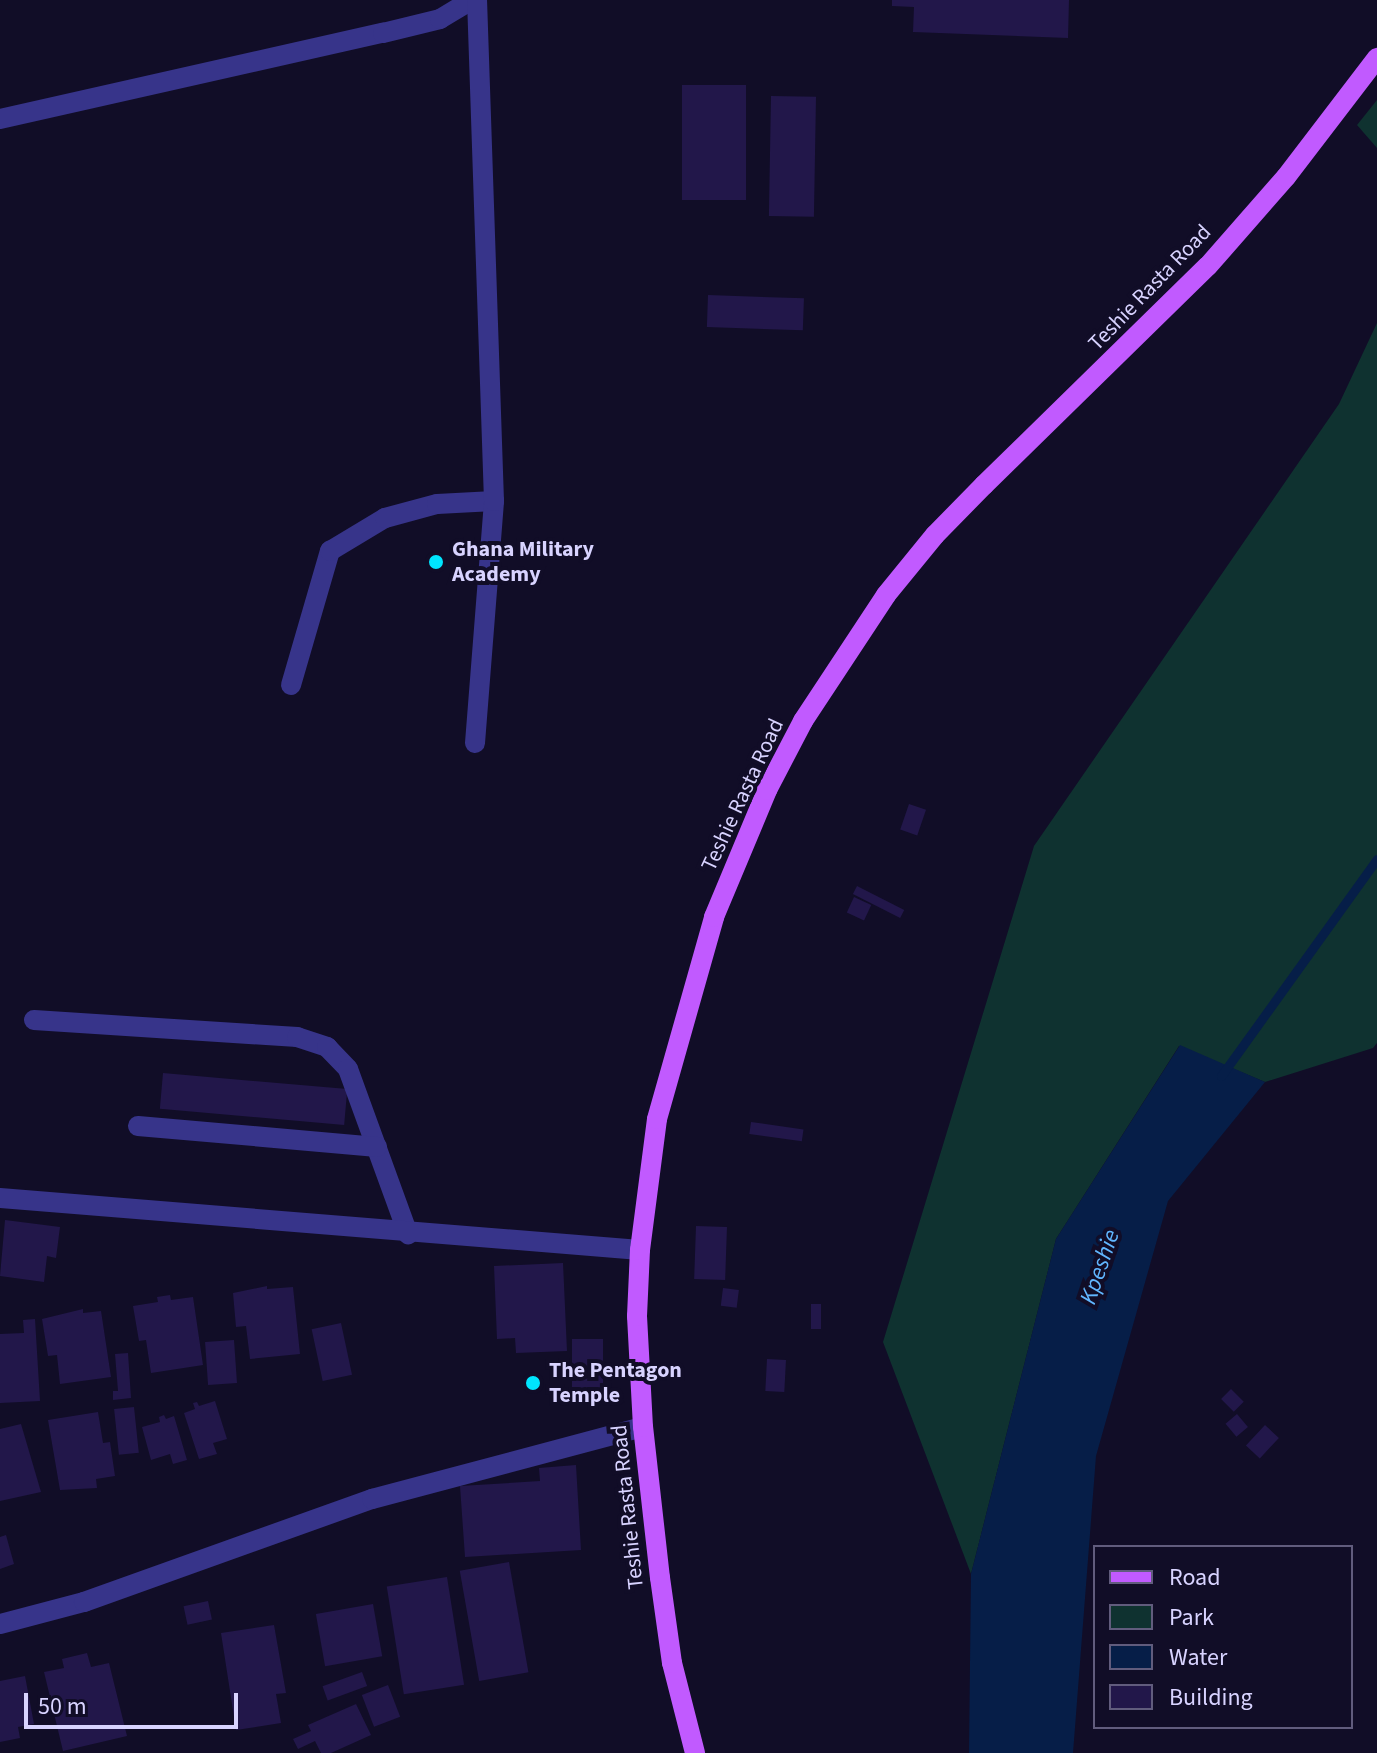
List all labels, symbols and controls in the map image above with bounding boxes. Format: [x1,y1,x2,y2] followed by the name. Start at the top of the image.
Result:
[1083,219,1217,357] street label: Teshie Rasta Road
[452,536,594,588] place label: Ghana Military Academy
[427,553,445,571] marker: Ghana Military Academy
[696,715,790,875] street label: Teshie Rasta Road
[1074,1226,1126,1308] water label: Kpeshie
[549,1357,682,1408] place label: The Pentagon Temple
[524,1374,542,1392] marker: The Pentagon Temple
[606,1424,650,1590] street label: Teshie Rasta Road
[1093,1545,1353,1729] legend
[1169,1560,1221,1595] text: Road
[1169,1600,1214,1635] text: Park
[1169,1640,1227,1675] text: Water
[28,1677,242,1727] scale bar
[1169,1680,1253,1715] text: Building
[38,1689,87,1724] text: 50 m

